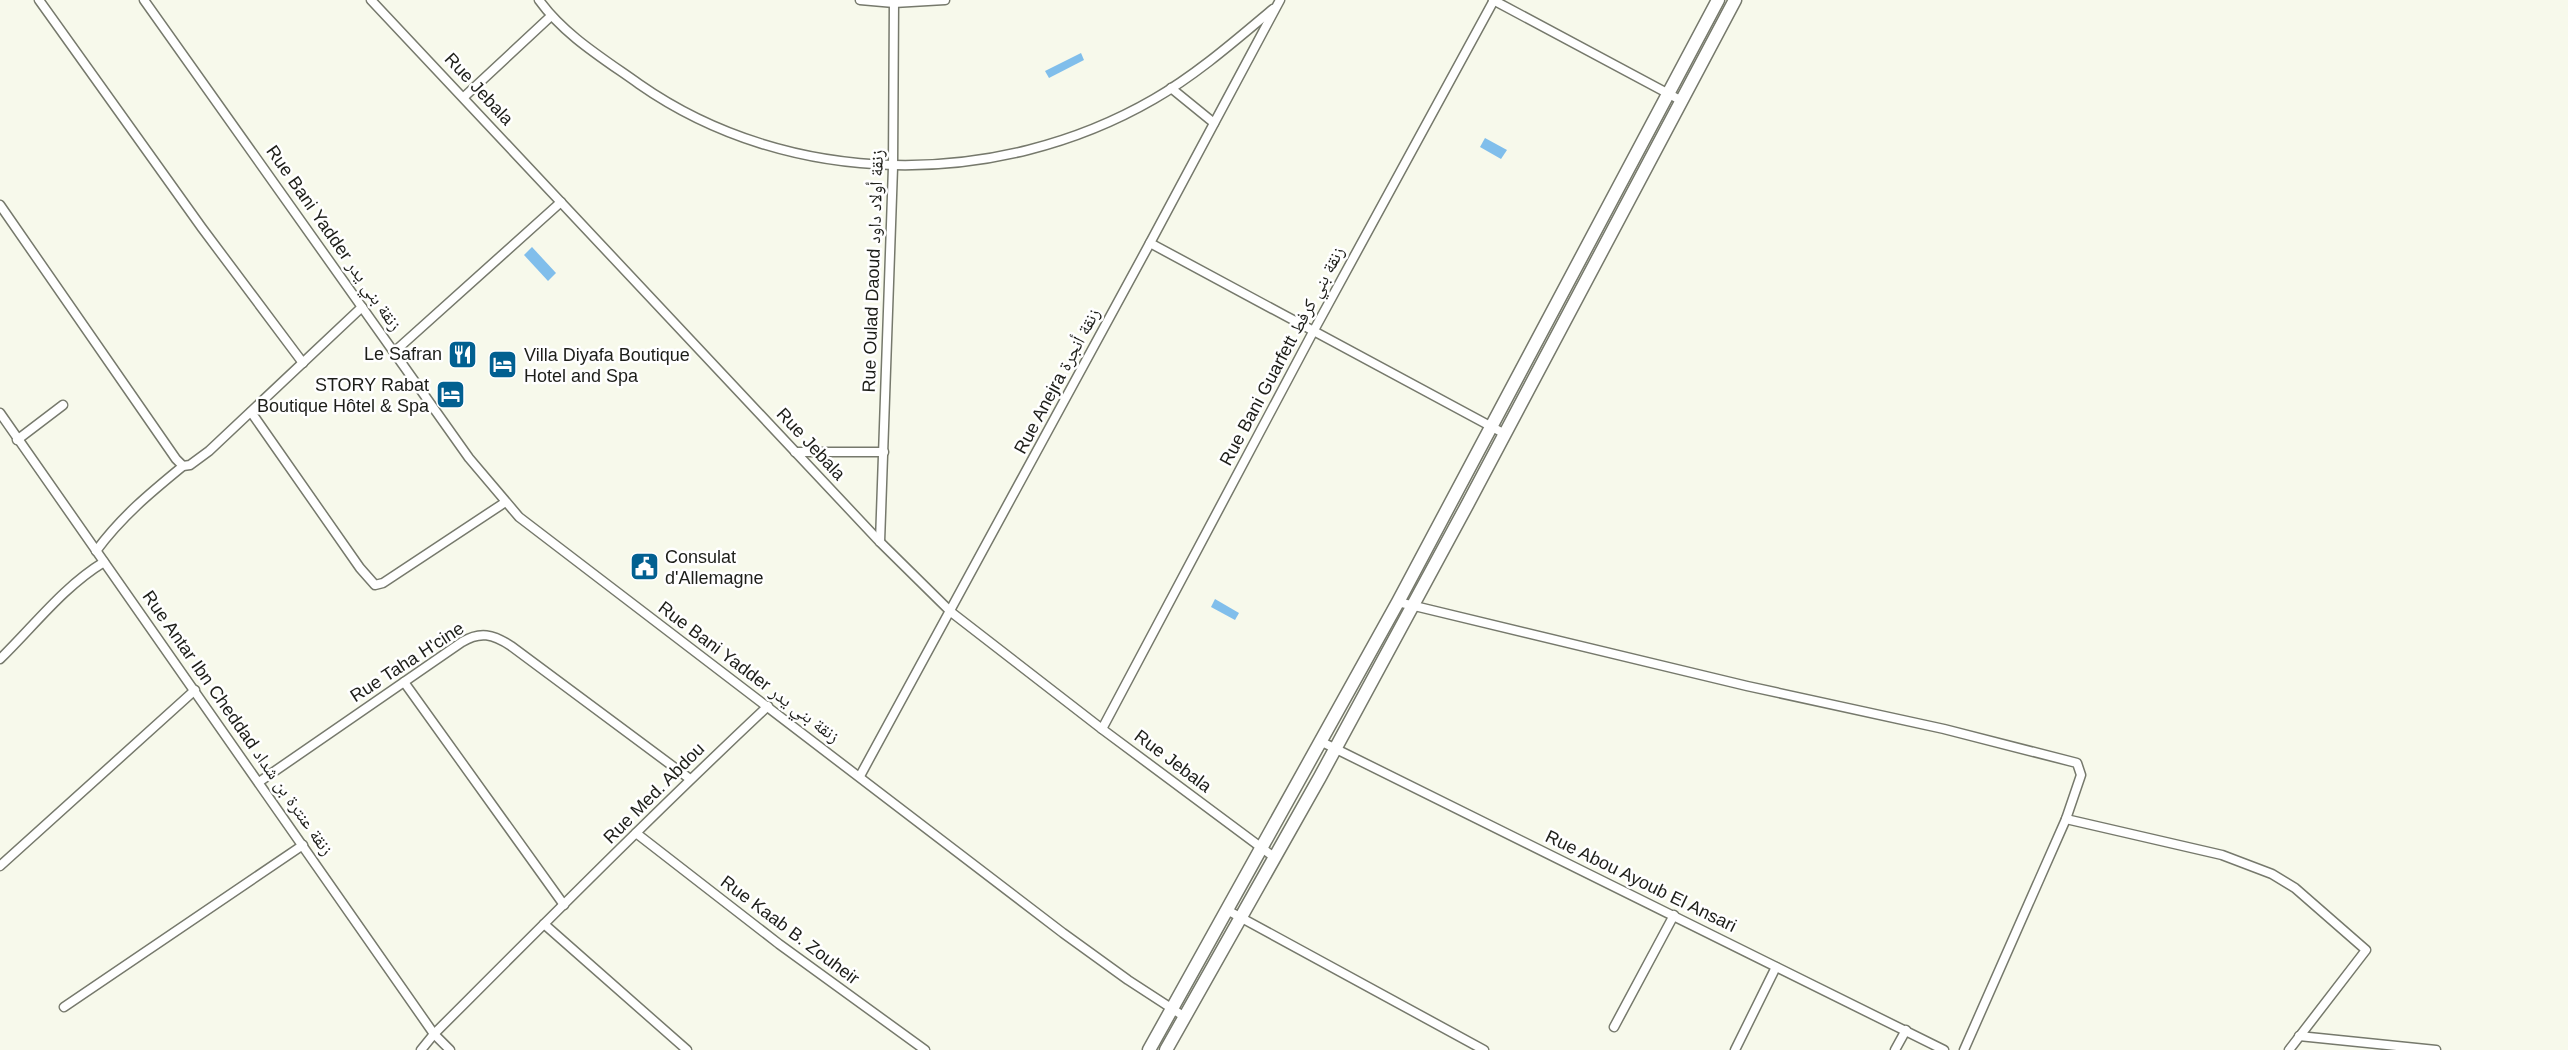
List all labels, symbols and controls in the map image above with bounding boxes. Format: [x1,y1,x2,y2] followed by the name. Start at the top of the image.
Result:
[441,49,518,130] street label: Rue Jebala
[258,141,406,337] street label: Rue Bani Yadder زنقة بني يدر
[858,149,887,393] street label: Rue Oulad Daoud زنقة أولاد داود
[1216,243,1352,471] street label: Rue Bani Guarfett زنقة بني كرفط
[1010,304,1104,457] street label: Rue Anejra زنقة أنجرة
[447,338,479,370] restaurant icon: Le Safran
[364,344,442,364] place label: Le Safran
[524,345,690,386] place label: Villa Diyafa Boutique Hotel and Spa
[487,349,519,381] hotel icon: Villa Diyafa Boutique Hotel and Spa
[257,375,430,416] place label: STORY Rabat Boutique Hôtel & Spa
[434,379,466,411] hotel icon: STORY Rabat Boutique Hôtel & Spa
[773,404,850,485] street label: Rue Jebala
[665,547,764,588] place label: Consulat d'Allemagne
[628,551,660,583] public building icon: Consulat d'Allemagne
[138,587,337,860] street label: Rue Antar Ibn Cheddad زنقة عنترة بن شداد
[652,597,844,750] street label: Rue Bani Yadder زنقة بني يدر
[347,618,467,706] street label: Rue Taha H'cine
[1131,726,1216,797] street label: Rue Jebala
[600,739,708,847] street label: Rue Med. Abdou
[1542,826,1740,936] street label: Rue Abou Ayoub El Ansari
[717,871,863,989] street label: Rue Kaab B. Zouheir

